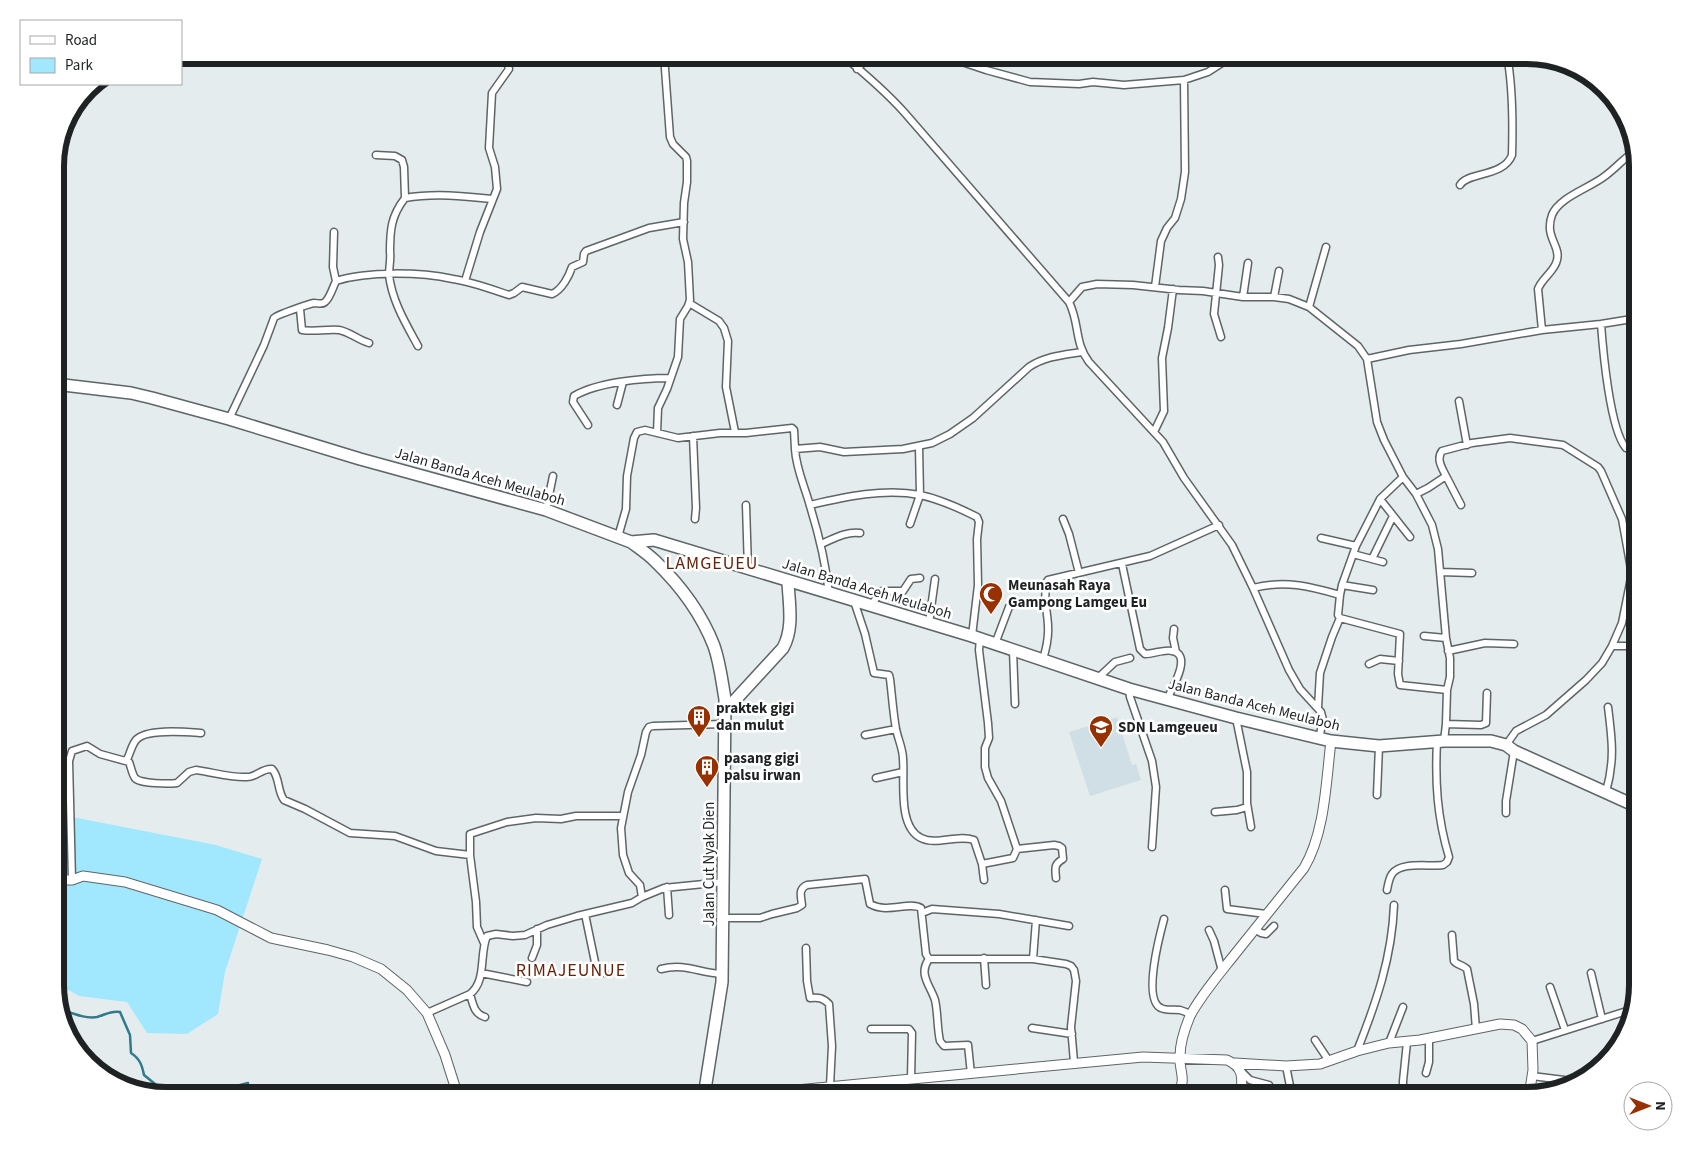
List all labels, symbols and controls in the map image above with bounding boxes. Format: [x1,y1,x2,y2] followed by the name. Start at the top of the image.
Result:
[20,20,182,85] legend
[65,30,97,51] text: Road
[65,55,94,76] text: Park
[392,443,568,511] street label: Jalan Banda Aceh Meulaboh
[666,551,758,576] district label: LAMGEUEU
[780,553,954,625] street label: Jalan Banda Aceh Meulaboh
[1008,575,1147,613] place label: Meunasah Raya Gampong Lamgeu Eu
[978,581,1004,615] mosque icon: Meunasah Raya Gampong Lamgeu Eu
[1166,673,1342,737] street label: Jalan Banda Aceh Meulaboh
[716,698,795,736] place label: praktek gigi dan mulut
[686,704,712,738] building icon: praktek gigi dan mulut
[1088,714,1114,748] school or university icon: SDN Lamgeueu
[1118,717,1218,738] place label: SDN Lamgeueu
[724,748,801,786] place label: pasang gigi palsu irwan
[694,754,720,788] building icon: pasang gigi palsu irwan
[699,802,720,926] street label: Jalan Cut Nyak Dien
[516,958,626,983] district label: RIMAJEUNUE
[1623,1081,1673,1131] north arrow
[1650,1101,1670,1111] text: N

